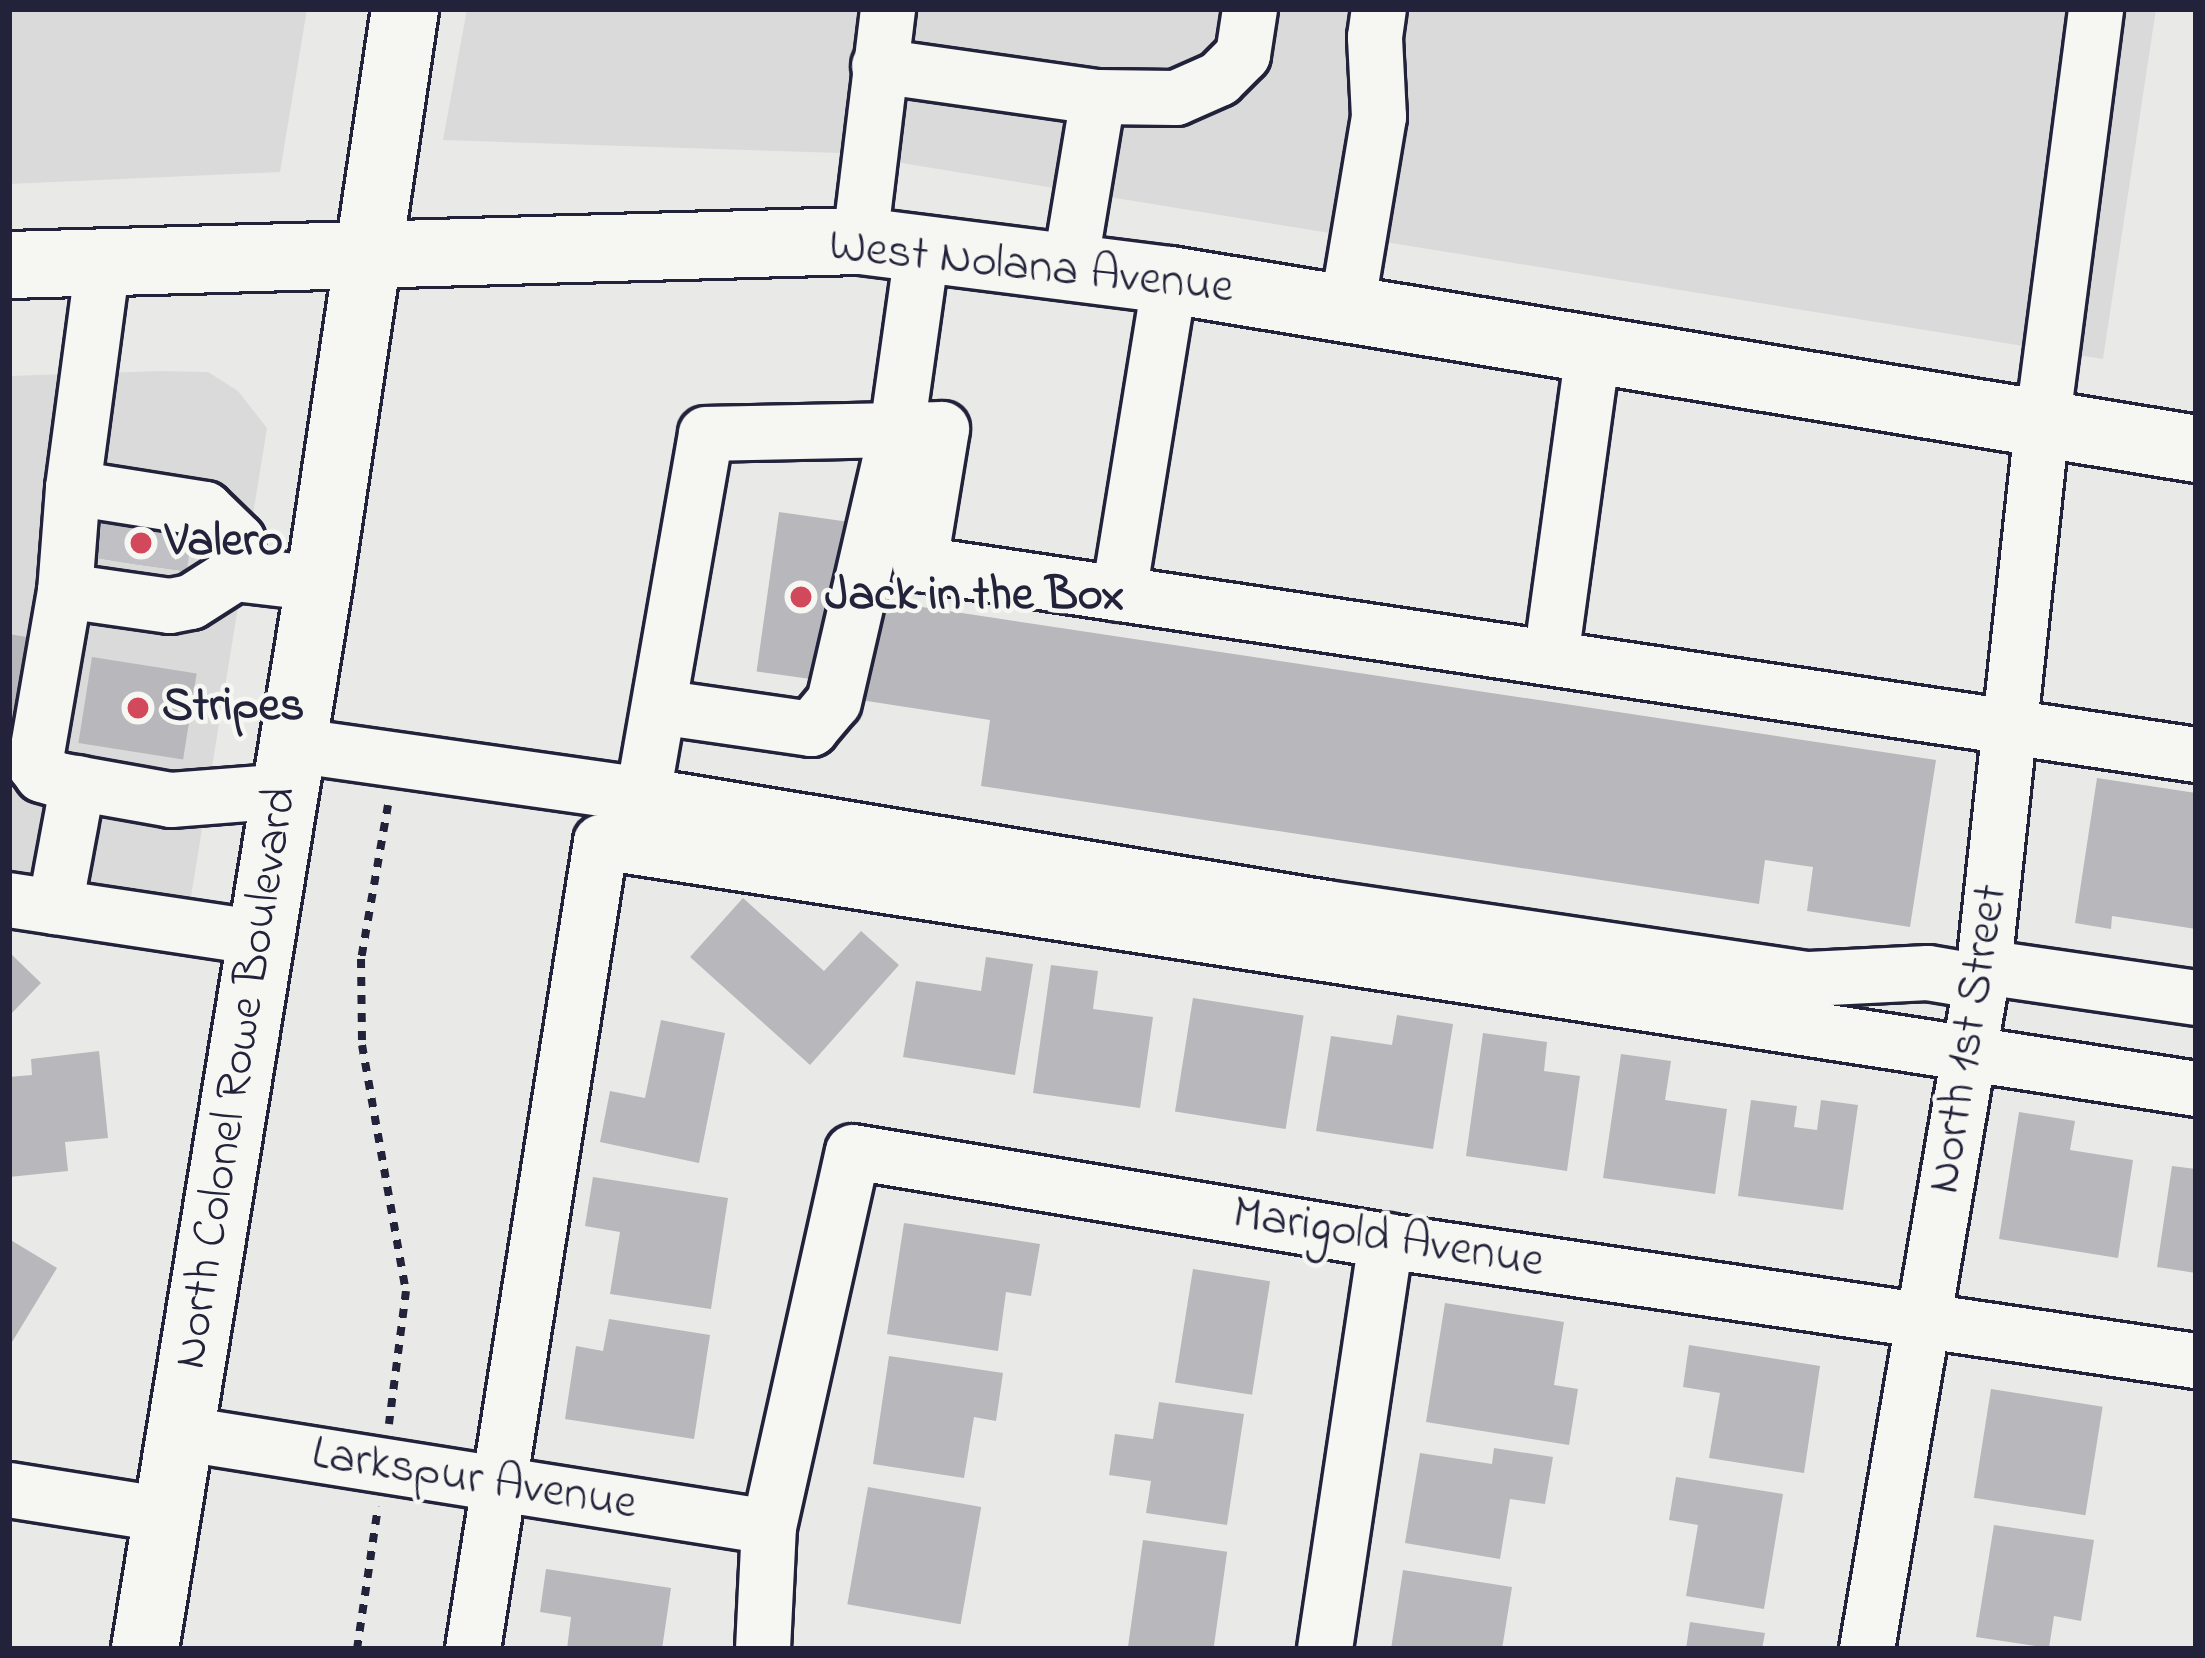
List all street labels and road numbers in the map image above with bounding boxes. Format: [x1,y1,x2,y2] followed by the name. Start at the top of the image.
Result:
[826,218,1236,318] street label: West Nolana Avenue
[163,783,311,1373] street label: North Colonel Rowe Boulevard
[1916,880,2022,1198] street label: North 1st Street
[1228,1186,1548,1292] street label: Marigold Avenue
[308,1426,640,1534] street label: Larkspur Avenue

